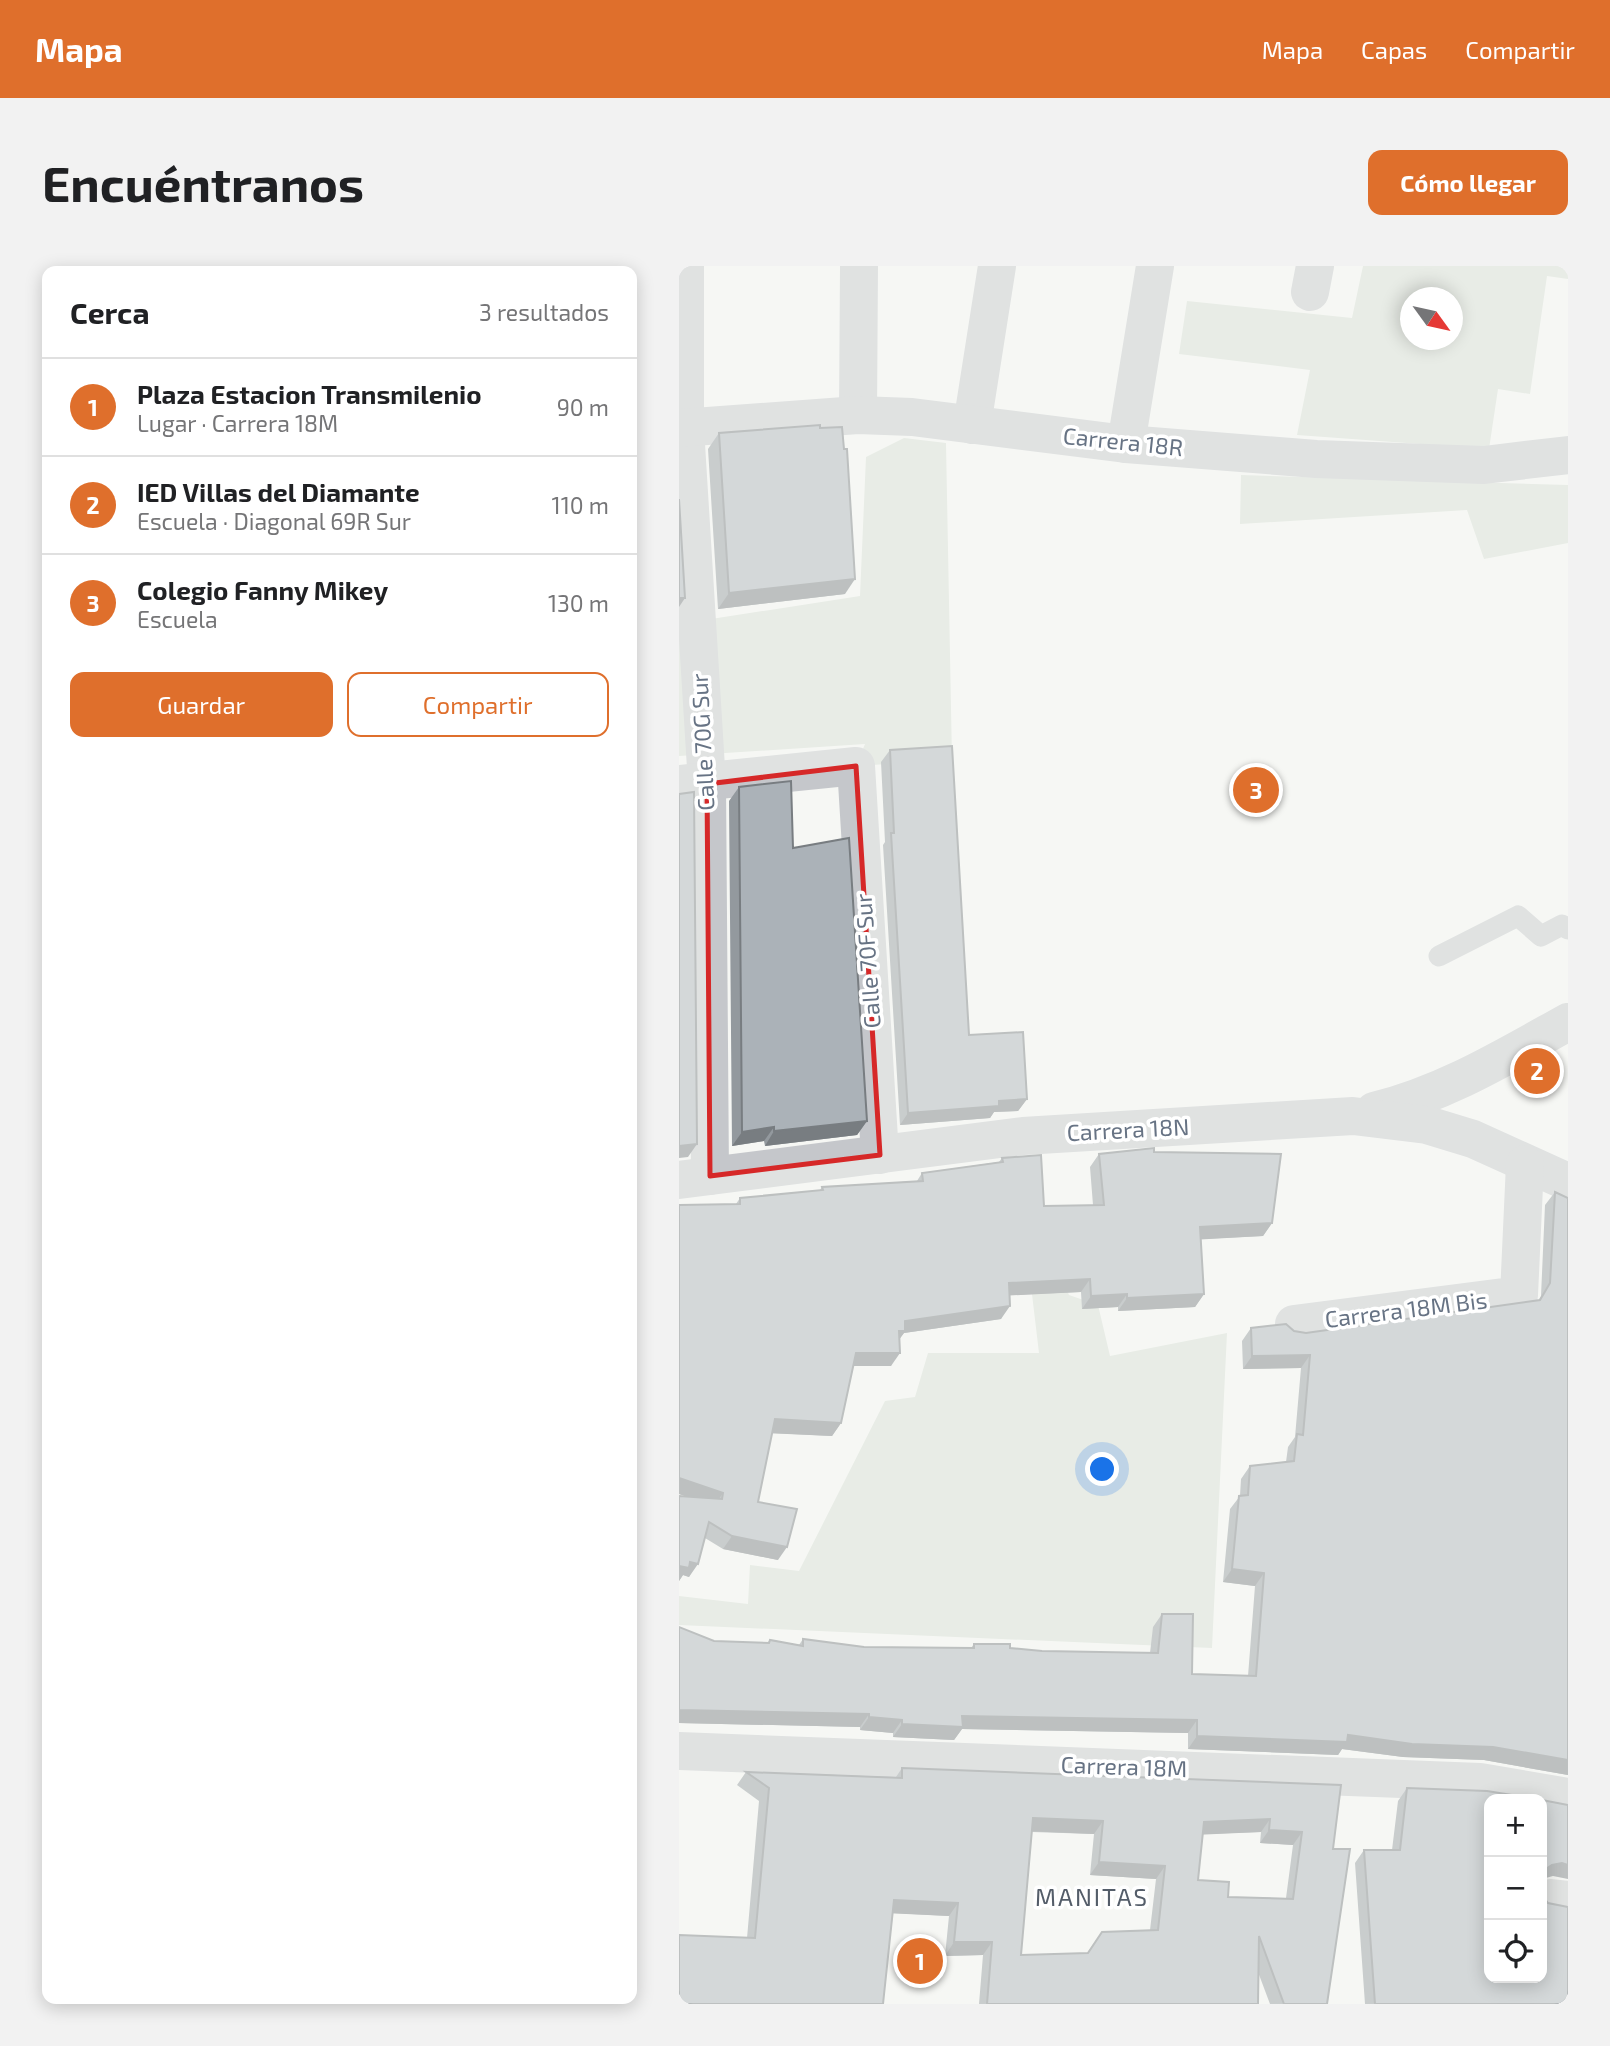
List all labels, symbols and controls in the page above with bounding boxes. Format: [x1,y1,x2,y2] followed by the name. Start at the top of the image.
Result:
[35,29,123,69] text: Mapa
[1262,35,1323,64] text: Mapa
[1361,35,1427,64] text: Capas
[1465,35,1575,64] text: Compartir
[1368,150,1568,215] button: Cómo llegar
[42,153,364,212] text: Encuéntranos
[1400,287,1463,350] north arrow
[70,294,150,330] text: Cerca
[479,298,609,326] text: 3 resultados
[137,378,482,409] text: Plaza Estacion Transmilenio
[88,393,98,421] text: 1
[557,393,609,421] text: 90 m
[137,409,338,437] text: Lugar · Carrera 18M
[1062,421,1185,461] street label: Carrera 18R
[137,476,420,507] text: IED Villas del Diamante
[86,491,100,519] text: 2
[552,491,609,519] text: 110 m
[137,507,411,535] text: Escuela · Diagonal 69R Sur
[137,574,388,605] text: Colegio Fanny Mikey
[86,589,100,617] text: 3
[548,589,609,617] text: 130 m
[137,605,218,633] text: Escuela
[70,672,333,737] button: Guardar
[347,672,609,737] button: Compartir
[684,673,720,811] street label: Calle 70G Sur
[1233,764,1279,816] pin: 3
[848,893,886,1029] street label: Calle 70F Sur
[1514,1045,1560,1097] pin: 2
[1066,1112,1190,1146] street label: Carrera 18N
[1323,1285,1489,1333] street label: Carrera 18M Bis
[1085,1452,1119,1486] your location
[1060,1750,1188,1782] street label: Carrera 18M
[1484,1794,1547,1983] map controls
[1484,1794,1547,1857] button: +
[1484,1857,1547,1920] button: −
[1035,1882,1149,1911] district label: MANITAS
[1484,1920,1547,1983] button: locate
[897,1935,943,1987] pin: 1

